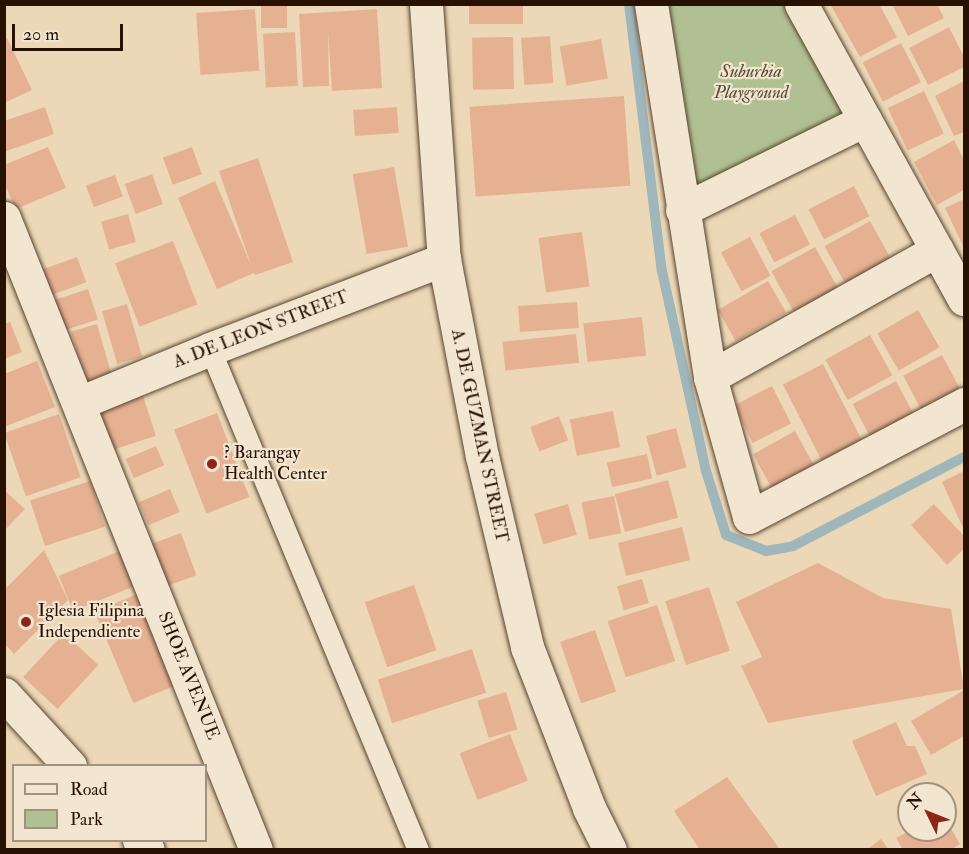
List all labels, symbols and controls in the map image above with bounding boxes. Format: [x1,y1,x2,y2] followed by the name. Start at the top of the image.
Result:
[15,12,126,50] scale bar
[23,23,59,46] text: 20 m
[714,62,788,104] park label: Suburbia Playground
[170,287,352,373] street label: A. DE LEON STREET
[446,327,512,545] street label: A. DE GUZMAN STREET
[224,443,327,486] place label: ? Barangay Health Center
[205,457,219,471] marker: ? Barangay Health Center
[38,601,144,644] place label: Iglesia Filipina Independiente
[153,609,223,743] street label: SHOE AVENUE
[19,615,33,629] marker: Iglesia Filipina Independiente
[12,764,207,842] legend
[70,778,108,801] text: Road
[897,782,957,842] north arrow
[903,789,927,813] text: N
[70,808,103,831] text: Park

